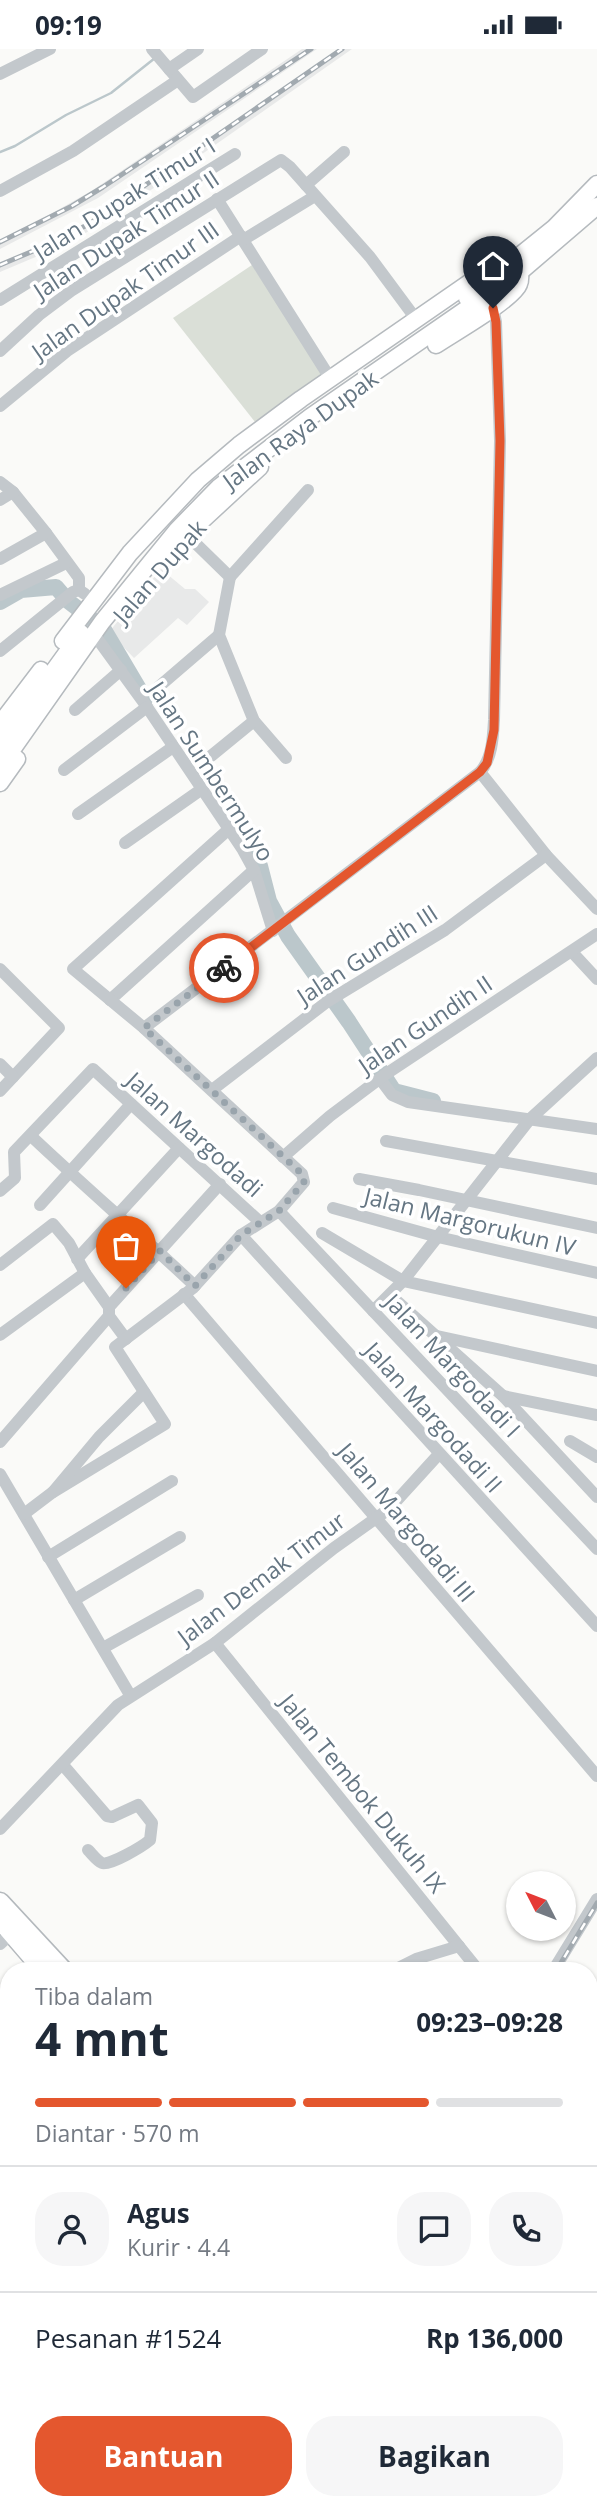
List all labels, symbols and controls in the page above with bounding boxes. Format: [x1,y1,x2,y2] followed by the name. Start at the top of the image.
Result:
[35,7,102,43] text: 09:19
[25,129,221,268] street label: Jalan Dupak Timur I
[25,162,225,307] street label: Jalan Dupak Timur II
[23,213,225,368] street label: Jalan Dupak Timur III
[463,236,523,308] pin
[474,247,512,285] icon: home
[214,362,384,497] street label: Jalan Raya Dupak
[104,512,213,631] street label: Jalan Dupak
[141,673,282,867] street label: Jalan Sumbermulyo
[289,897,444,1013] street label: Jalan Gundih III
[189,933,259,1003] courier
[205,949,243,987] icon: bike
[350,967,498,1082] street label: Jalan Gundih II
[118,1063,270,1204] street label: Jalan Margodadi
[359,1179,579,1263] street label: Jalan Margorukun IV
[96,1216,156,1288] pin
[107,1227,145,1265] icon: bag
[377,1285,528,1444] street label: Jalan Margodadi I
[356,1333,510,1499] street label: Jalan Margodadi II
[330,1434,483,1608] street label: Jalan Margodadi III
[169,1504,352,1653] street label: Jalan Demak Timur
[272,1685,454,1900] street label: Jalan Tembok Dukuh IX
[506,1871,576,1941] north arrow
[506,1871,576,1941] map controls
[35,1980,153,2012] text: Tiba dalam
[416,2004,563,2040] text: 09:23–09:28
[35,2007,169,2069] text: 4 mnt
[35,2117,199,2149] text: Diantar · 570 m
[35,2192,109,2266] button: person
[397,2192,471,2266] button: chat
[489,2192,563,2266] button: phone
[127,2195,190,2231] text: Agus
[127,2231,230,2263] text: Kurir · 4.4
[35,2320,221,2356] text: Pesanan #1524
[426,2320,563,2356] text: Rp 136,000
[35,2416,292,2496] button: Bantuan
[306,2416,563,2496] button: Bagikan

